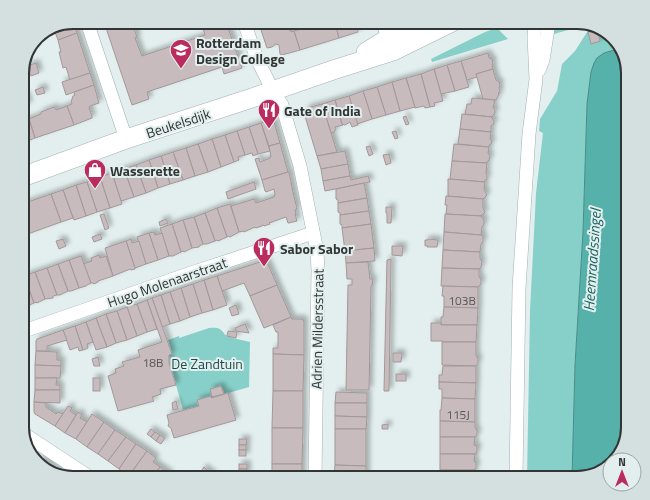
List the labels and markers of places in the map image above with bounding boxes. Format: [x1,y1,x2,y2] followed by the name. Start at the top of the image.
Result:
[196,32,285,69] place label: Rotterdam Design College
[168,37,194,70] school or university icon: Rotterdam Design College
[256,97,282,130] restaurant icon: Gate of India
[284,100,361,121] place label: Gate of India
[82,157,108,190] shop icon: Wasserette
[110,160,180,181] place label: Wasserette
[251,235,277,268] restaurant icon: Sabor Sabor
[280,238,353,259] place label: Sabor Sabor

